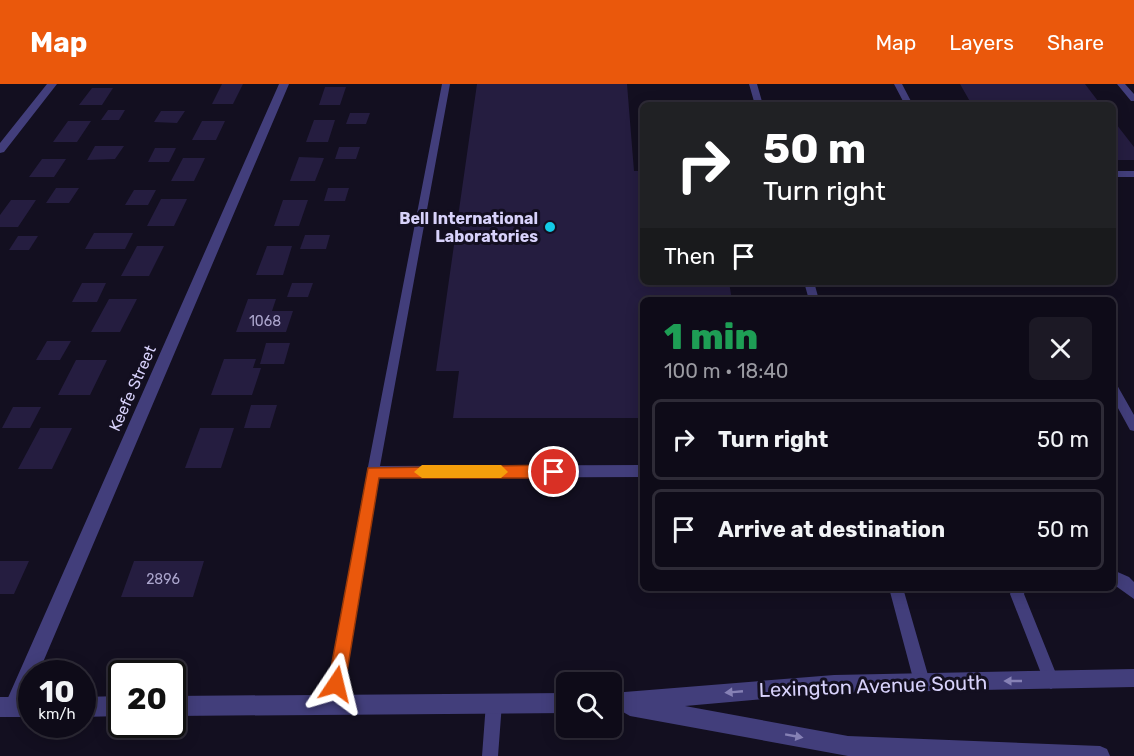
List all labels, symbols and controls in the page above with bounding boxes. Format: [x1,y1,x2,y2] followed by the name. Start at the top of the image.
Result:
[30,26,87,59] text: Map
[875,30,916,55] text: Map
[949,30,1014,55] text: Layers
[1047,30,1104,55] text: Share
[763,124,866,174] text: 50 m
[664,126,742,204] icon: right
[763,175,886,207] text: Turn right
[399,209,538,246] place label: Bell International Laboratories
[543,220,557,234] marker: Bell International Laboratories
[727,240,760,273] icon: arrive
[664,243,715,270] text: Then
[249,313,281,330] house number: 1068
[664,315,758,358] text: 1 min
[1029,317,1092,380] button: close
[105,342,160,434] street label: Keefe Street
[664,359,789,383] text: 100 m · 18:40
[667,423,700,456] icon: right
[718,426,828,453] text: Turn right
[1037,426,1089,453] text: 50 m
[528,446,579,497] pin
[537,455,570,488] icon: arrive
[667,513,700,546] icon: arrive
[718,516,945,543] text: Arrive at destination
[1037,516,1089,543] text: 50 m
[146,571,180,588] house number: 2896
[304,652,368,716] position arrow
[108,660,186,738] speed limit sign: 20
[758,670,988,702] street label: Lexington Avenue South
[556,672,622,738] map controls
[556,672,622,738] button: search
[39,674,75,710] text: 10
[1003,676,1022,686] one-way arrow
[724,687,743,697] one-way arrow
[38,705,76,723] text: km/h
[784,732,803,741] one-way arrow

